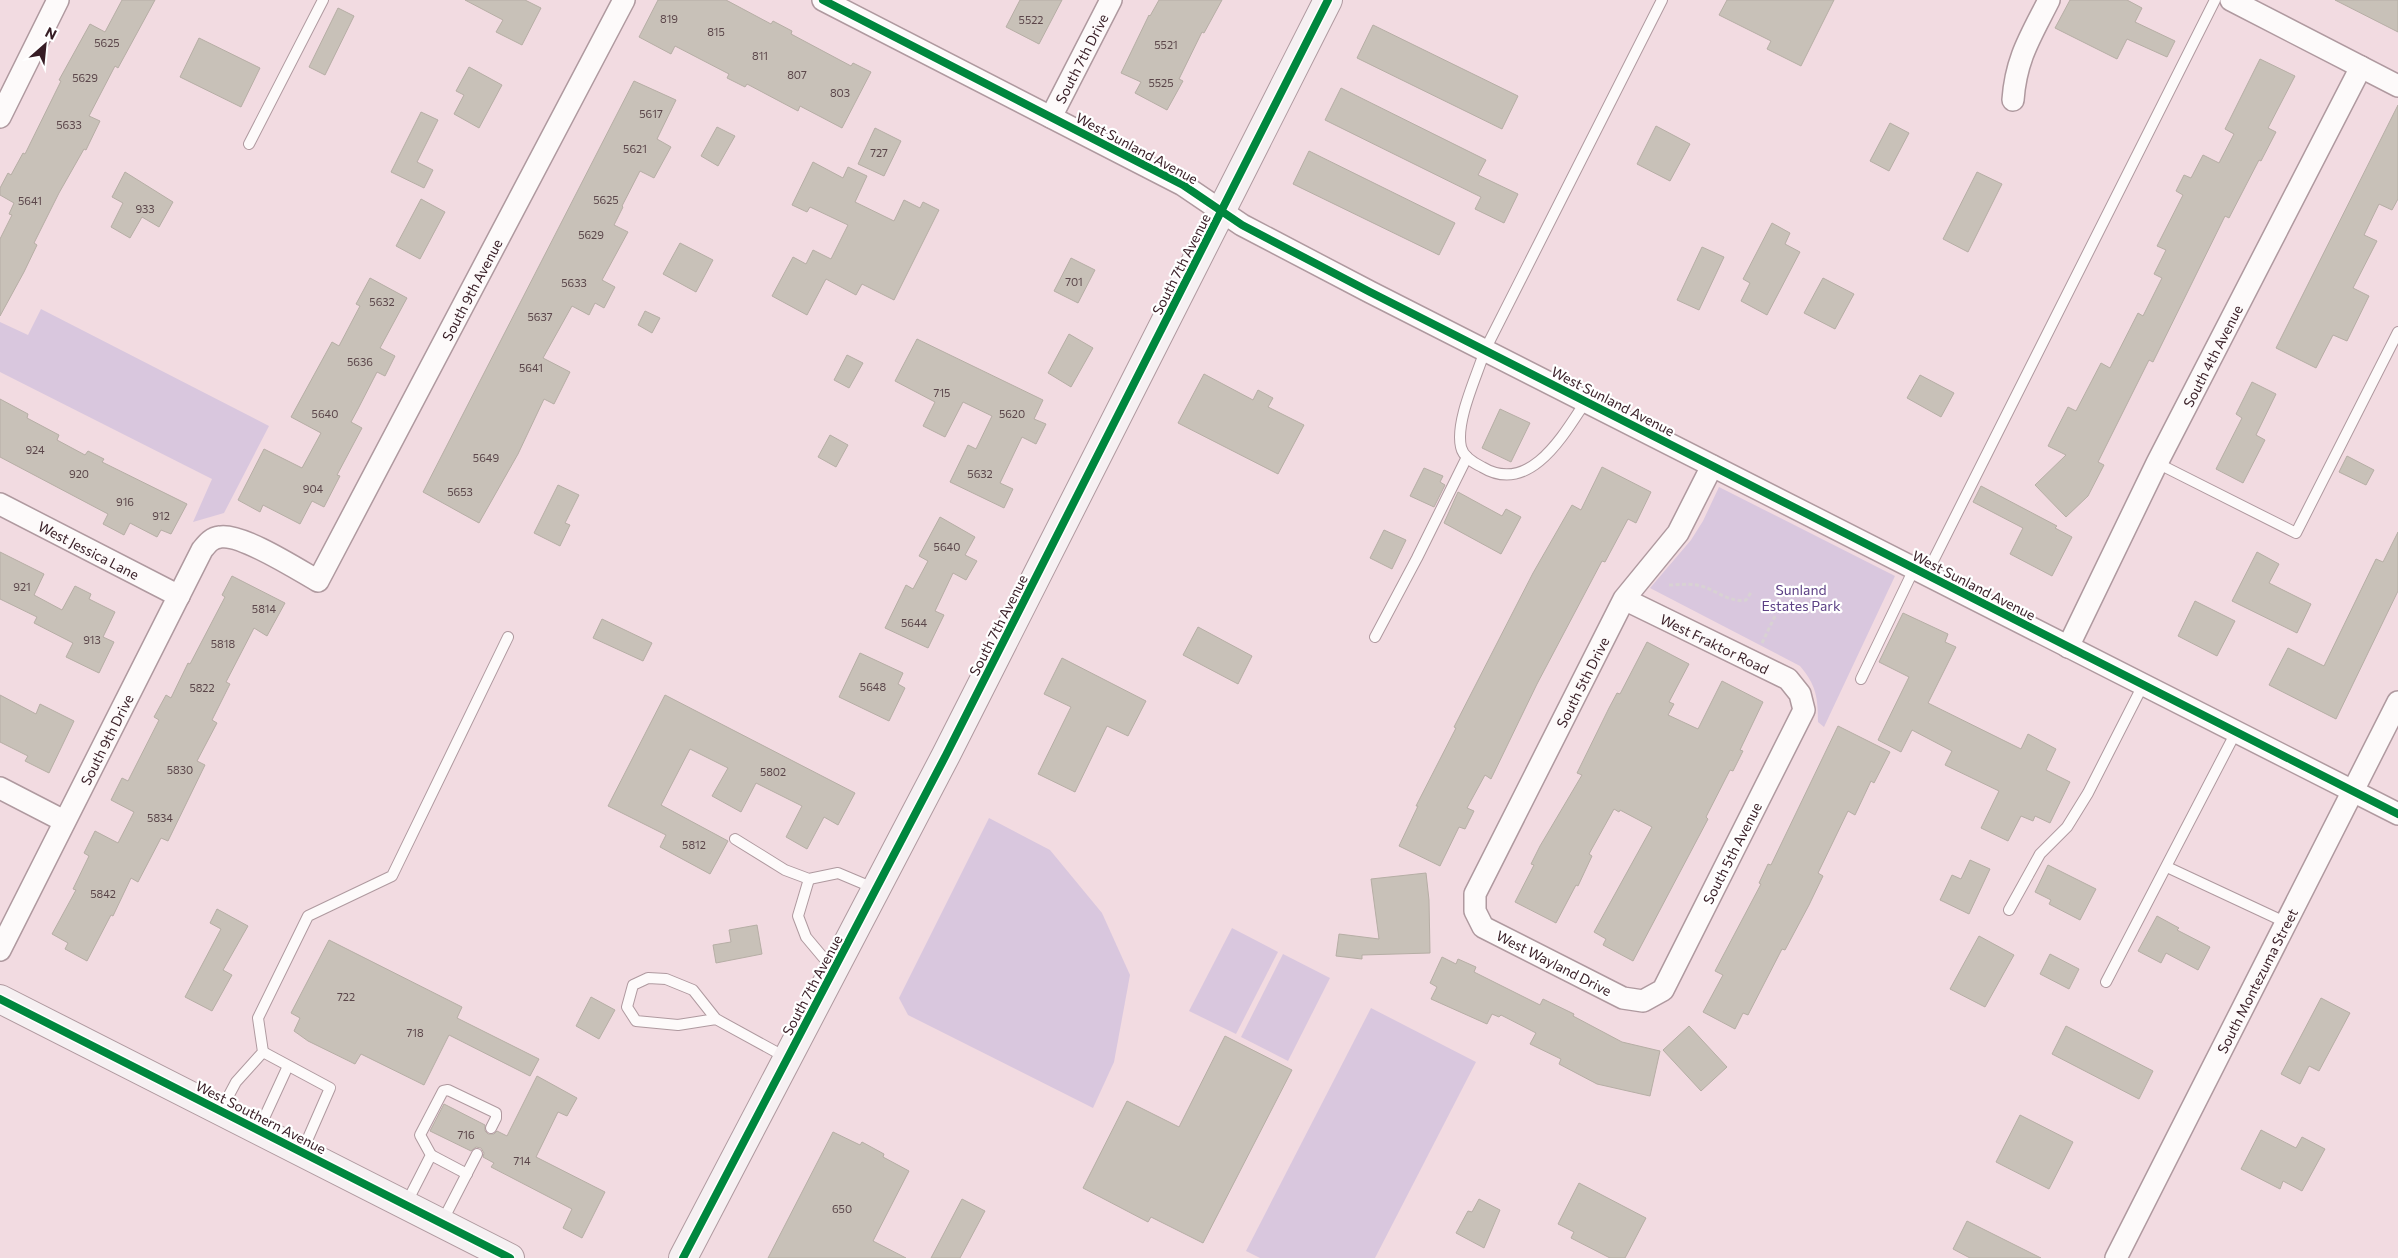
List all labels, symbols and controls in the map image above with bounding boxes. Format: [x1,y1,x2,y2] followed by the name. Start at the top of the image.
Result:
[1051,11,1111,106] street label: South 7th Drive
[660,12,678,25] house number: 819
[1019,13,1043,26] house number: 5522
[20,20,70,70] north arrow
[43,23,60,43] text: N
[707,25,725,38] house number: 815
[94,36,120,49] house number: 5625
[1154,38,1178,51] house number: 5521
[752,49,768,62] house number: 811
[787,68,807,81] house number: 807
[72,71,98,84] house number: 5629
[1148,76,1174,89] house number: 5525
[830,86,850,99] house number: 803
[639,107,663,120] house number: 5617
[1073,109,1201,187] street label: West Sunland Avenue
[56,118,82,131] house number: 5633
[623,142,647,155] house number: 5621
[870,146,888,159] house number: 727
[593,193,619,206] house number: 5625
[18,194,42,207] house number: 5641
[135,202,155,215] house number: 933
[1148,211,1214,317] street label: South 7th Avenue
[578,228,604,241] house number: 5629
[438,236,505,343] street label: South 9th Avenue
[1065,275,1083,288] house number: 701
[561,276,587,289] house number: 5633
[369,295,395,308] house number: 5632
[2179,302,2246,410] street label: South 4th Avenue
[527,310,553,323] house number: 5637
[347,355,373,368] house number: 5636
[519,361,543,374] house number: 5641
[1549,363,1677,439] street label: West Sunland Avenue
[934,386,950,399] house number: 715
[312,407,338,420] house number: 5640
[999,407,1025,420] house number: 5620
[25,443,45,456] house number: 924
[473,451,499,464] house number: 5649
[69,467,89,480] house number: 920
[967,467,993,480] house number: 5632
[303,482,324,495] house number: 904
[447,485,473,498] house number: 5653
[116,495,134,508] house number: 916
[152,509,170,522] house number: 912
[36,517,142,583] street label: West Jessica Lane
[934,540,960,553] house number: 5640
[1910,547,2038,623] street label: West Sunland Avenue
[965,572,1031,678] street label: South 7th Avenue
[13,580,31,593] house number: 921
[1761,581,1841,614] park label: Sunland Estates Park
[252,602,277,615] house number: 5814
[1658,610,1772,677] street label: West Fraktor Road
[901,616,927,629] house number: 5644
[83,633,101,646] house number: 913
[1552,634,1612,730] street label: South 5th Drive
[211,637,236,650] house number: 5818
[860,680,886,693] house number: 5648
[189,681,215,694] house number: 5822
[76,691,136,788] street label: South 9th Drive
[167,763,193,776] house number: 5830
[760,765,786,778] house number: 5802
[1699,799,1765,907] street label: South 5th Avenue
[147,811,173,824] house number: 5834
[682,838,706,851] house number: 5812
[90,887,116,900] house number: 5842
[2213,905,2301,1056] street label: South Montezuma Street
[1494,927,1614,999] street label: West Wayland Drive
[778,932,846,1038] street label: South 7th Avenue
[337,990,355,1003] house number: 722
[406,1026,424,1039] house number: 718
[193,1077,329,1157] street label: West Southern Avenue
[457,1128,475,1141] house number: 716
[513,1154,531,1167] house number: 714
[832,1202,852,1215] house number: 650

